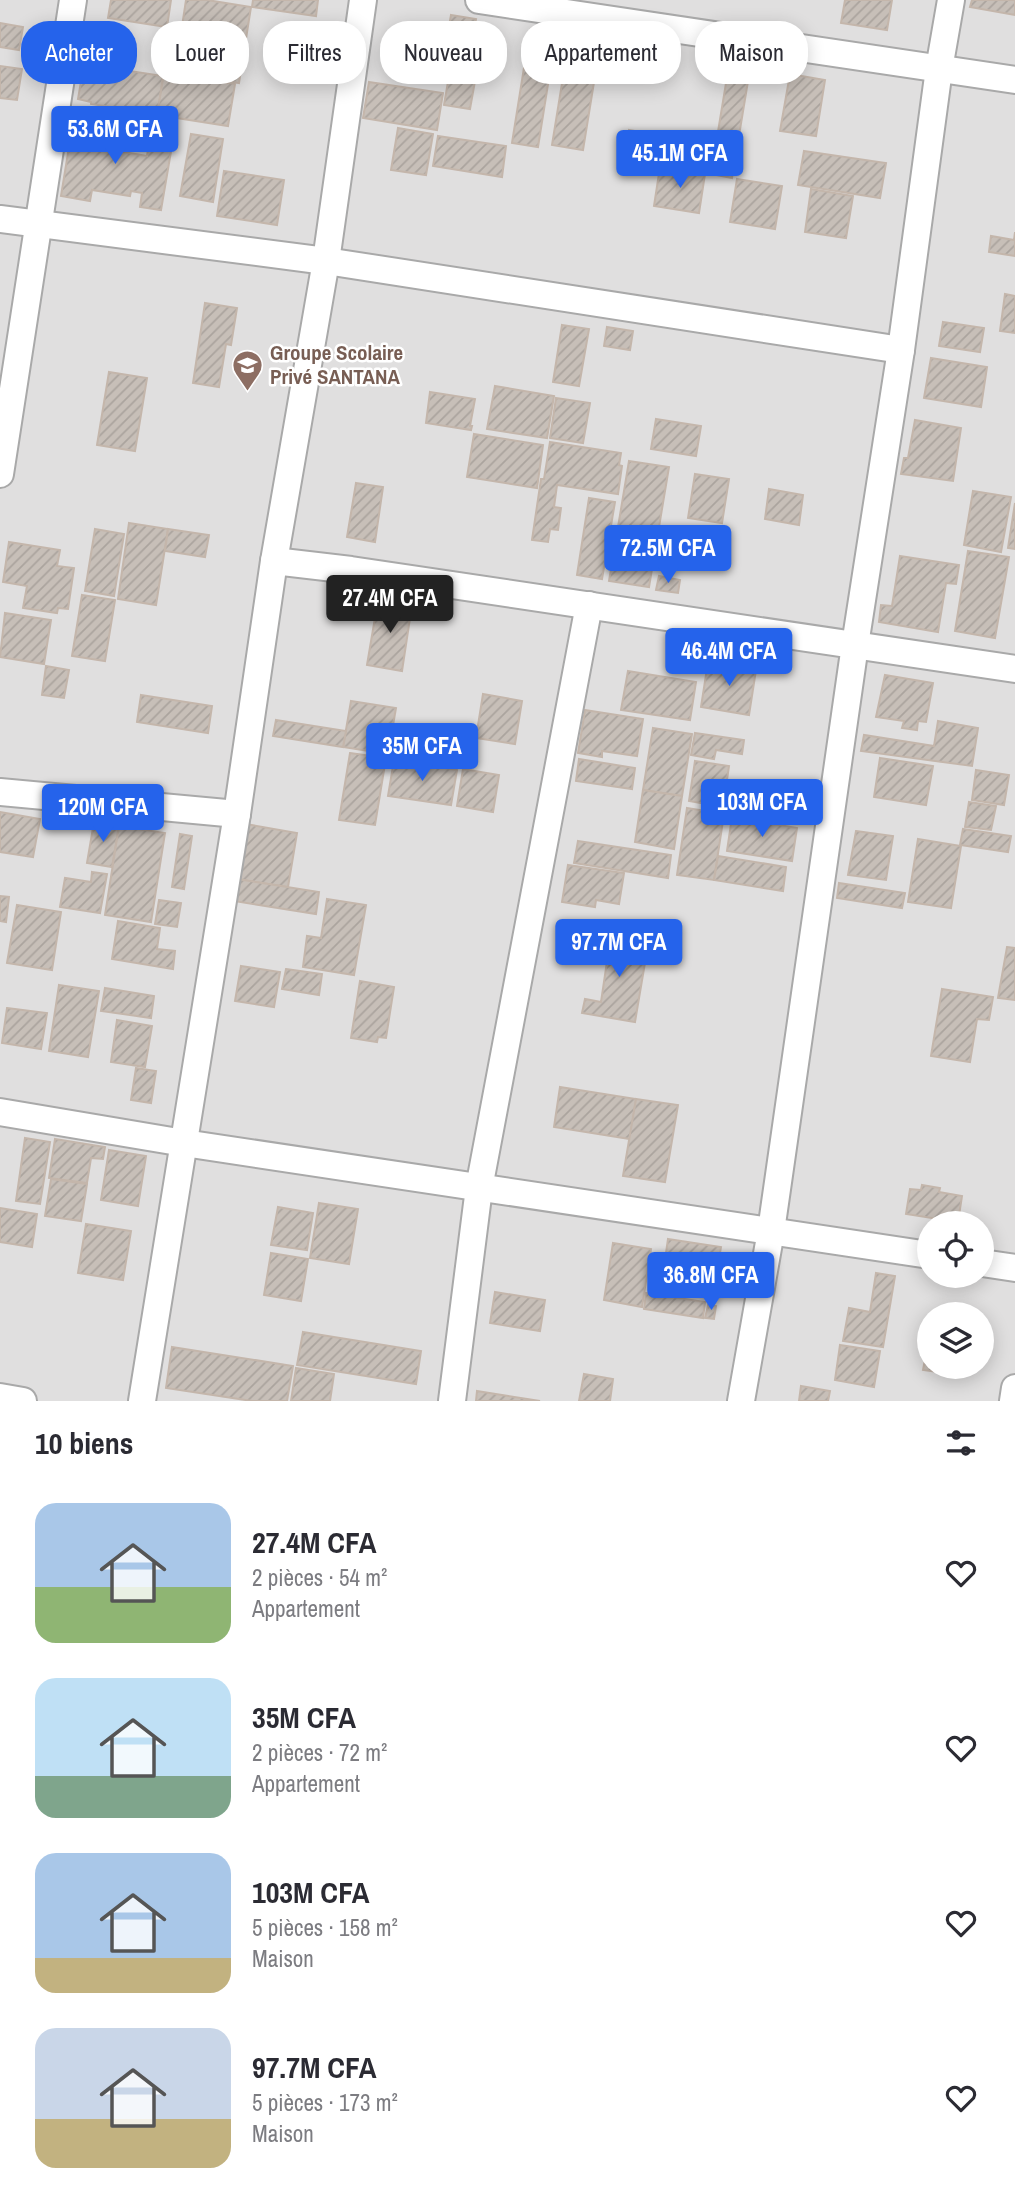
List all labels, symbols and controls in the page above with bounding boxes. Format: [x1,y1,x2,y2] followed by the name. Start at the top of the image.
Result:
[21,21,137,84] chip: Acheter
[151,21,249,84] chip: Louer
[263,21,366,84] chip: Filtres
[380,21,507,84] chip: Nouveau
[521,21,681,84] chip: Appartement
[695,21,808,84] chip: Maison
[35,106,195,166] pin: 53.6M CFA
[67,113,163,144] text: 53.6M CFA
[600,130,760,190] pin: 45.1M CFA
[632,137,728,168] text: 45.1M CFA
[270,338,403,391] place label: Groupe Scolaire Privé SANTANA
[230,348,264,392] school or university icon: Groupe Scolaire Privé SANTANA
[588,526,748,585] pin: 72.5M CFA
[620,532,716,563] text: 72.5M CFA
[310,576,470,635] pin: 27.4M CFA
[342,582,438,613] text: 27.4M CFA
[649,628,809,688] pin: 46.4M CFA
[681,635,777,666] text: 46.4M CFA
[357,724,487,783] pin: 35M CFA
[382,730,462,761] text: 35M CFA
[690,780,834,839] pin: 103M CFA
[31,784,175,844] pin: 120M CFA
[717,786,807,817] text: 103M CFA
[58,791,148,822] text: 120M CFA
[539,920,699,979] pin: 97.7M CFA
[571,926,667,957] text: 97.7M CFA
[917,1211,994,1379] map controls
[917,1211,994,1288] button: locate
[631,1252,791,1312] pin: 36.8M CFA
[663,1259,759,1290] text: 36.8M CFA
[917,1302,994,1379] button: layers
[35,1423,133,1463] text: 10 biens
[942,1424,980,1462] icon: filters
[252,1522,376,1562] text: 27.4M CFA
[91,1531,175,1615] icon: home
[942,1554,980,1592] icon: heart
[252,1562,387,1593] text: 2 pièces · 54 m²
[252,1593,360,1624] text: Appartement
[252,1697,356,1737] text: 35M CFA
[91,1706,175,1790] icon: home
[942,1729,980,1767] icon: heart
[252,1737,387,1768] text: 2 pièces · 72 m²
[252,1768,360,1799] text: Appartement
[252,1872,370,1912] text: 103M CFA
[91,1881,175,1965] icon: home
[942,1904,980,1942] icon: heart
[252,1912,398,1943] text: 5 pièces · 158 m²
[252,1943,314,1974] text: Maison
[252,2047,376,2087] text: 97.7M CFA
[91,2056,175,2140] icon: home
[942,2079,980,2117] icon: heart
[252,2087,398,2118] text: 5 pièces · 173 m²
[252,2118,314,2149] text: Maison

